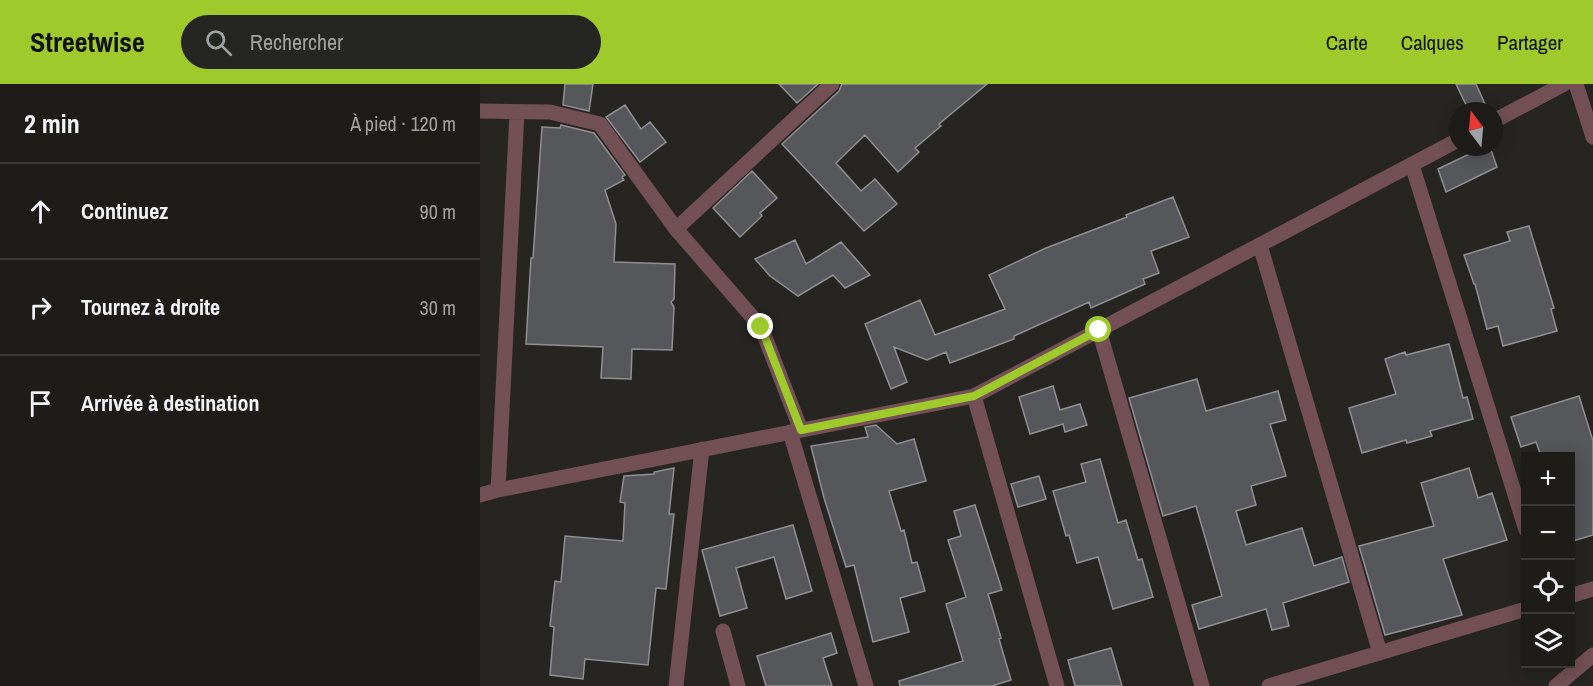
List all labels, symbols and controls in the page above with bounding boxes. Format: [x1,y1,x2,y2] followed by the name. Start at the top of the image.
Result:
[181,15,601,69] search box
[30,23,145,61] text: Streetwise
[202,26,235,59] icon: search
[250,27,343,57] text: Rechercher
[1326,28,1368,57] text: Carte
[1401,28,1464,57] text: Calques
[1497,28,1563,57] text: Partager
[1449,102,1503,156] north arrow
[24,106,80,141] text: 2 min
[350,110,456,137] text: À pied · 120 m
[24,195,57,228] icon: ahead
[81,196,168,226] text: Continuez
[420,198,456,225] text: 90 m
[24,291,57,324] icon: right
[81,292,220,322] text: Tournez à droite
[420,294,456,321] text: 30 m
[747,313,773,339] route end
[1085,316,1111,342] route start
[24,387,57,420] icon: arrive
[81,388,259,418] text: Arrivée à destination
[1521,452,1575,668] map controls
[1521,452,1575,506] button: +
[1521,506,1575,560] button: −
[1521,560,1575,614] button: locate
[1521,614,1575,668] button: layers

